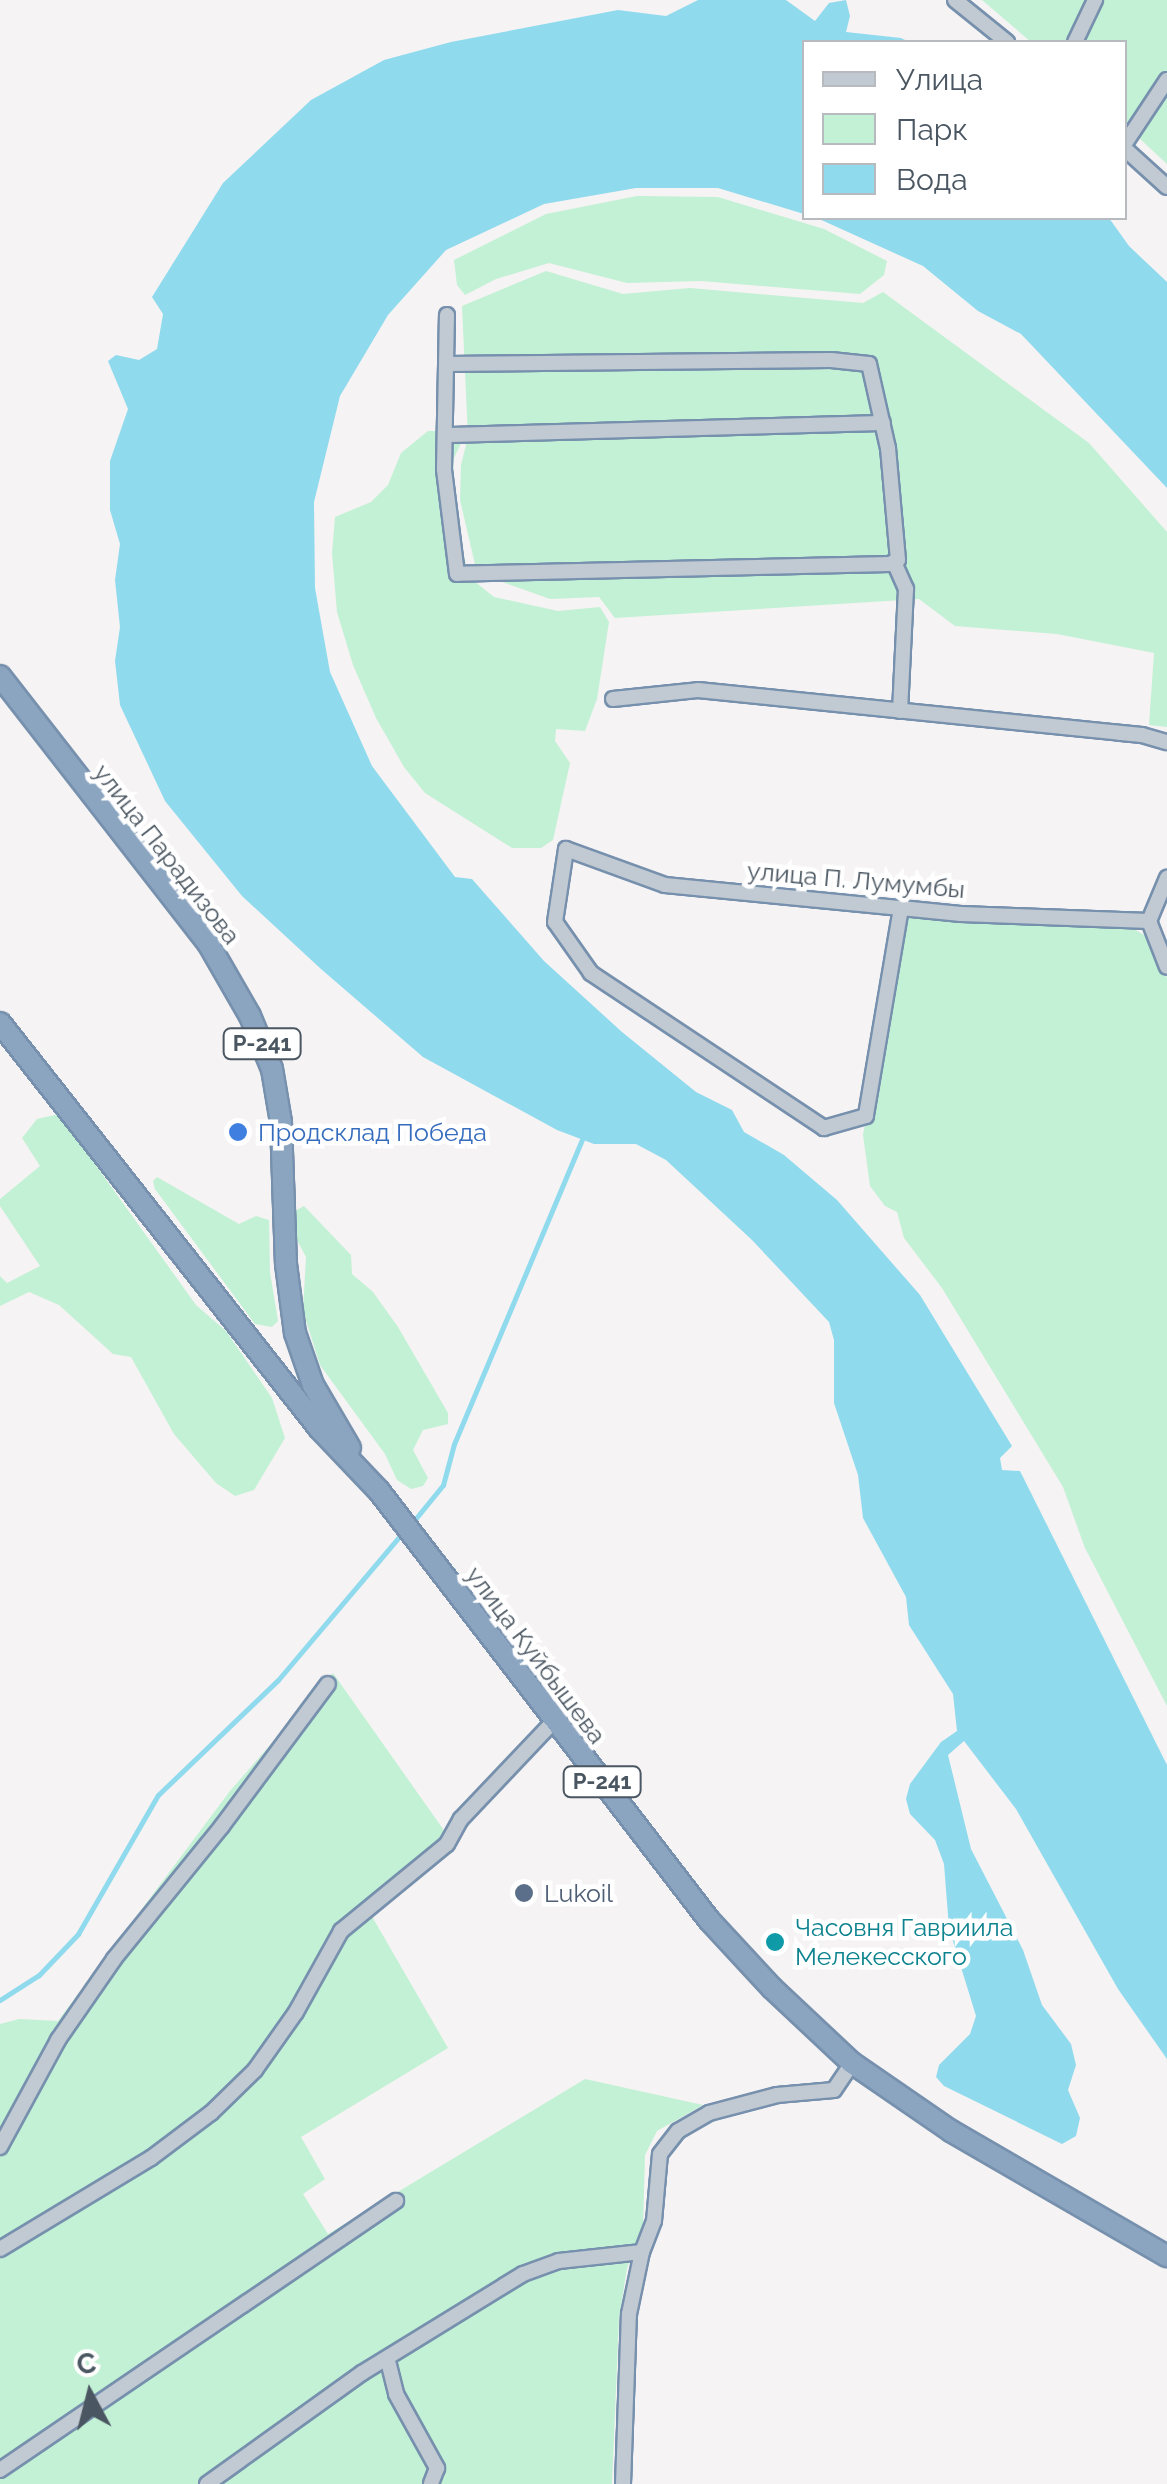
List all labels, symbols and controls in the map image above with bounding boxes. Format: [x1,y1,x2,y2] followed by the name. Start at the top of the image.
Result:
[802,40,1127,220] legend
[896,62,983,97] text: Улица
[896,112,968,147] text: Парк
[896,162,968,197] text: Вода
[87,758,247,950] street label: улица Парадизова
[746,856,966,904] street label: улица П. Лумумбы
[222,1027,302,1061] road number: Р-241
[258,1117,487,1147] place label: Продсклад Победа
[227,1121,249,1143] marker: Продсклад Победа
[460,1560,612,1750] street label: улица Куйбышева
[562,1765,642,1799] road number: Р-241
[544,1878,613,1908] place label: Lukoil
[513,1882,535,1904] marker: Lukoil
[795,1913,1013,1972] place label: Часовня Гавриила Мелекесского
[764,1931,786,1953] marker: Часовня Гавриила Мелекесского
[40,2344,140,2444] north arrow
[75,2346,98,2381] text: С

